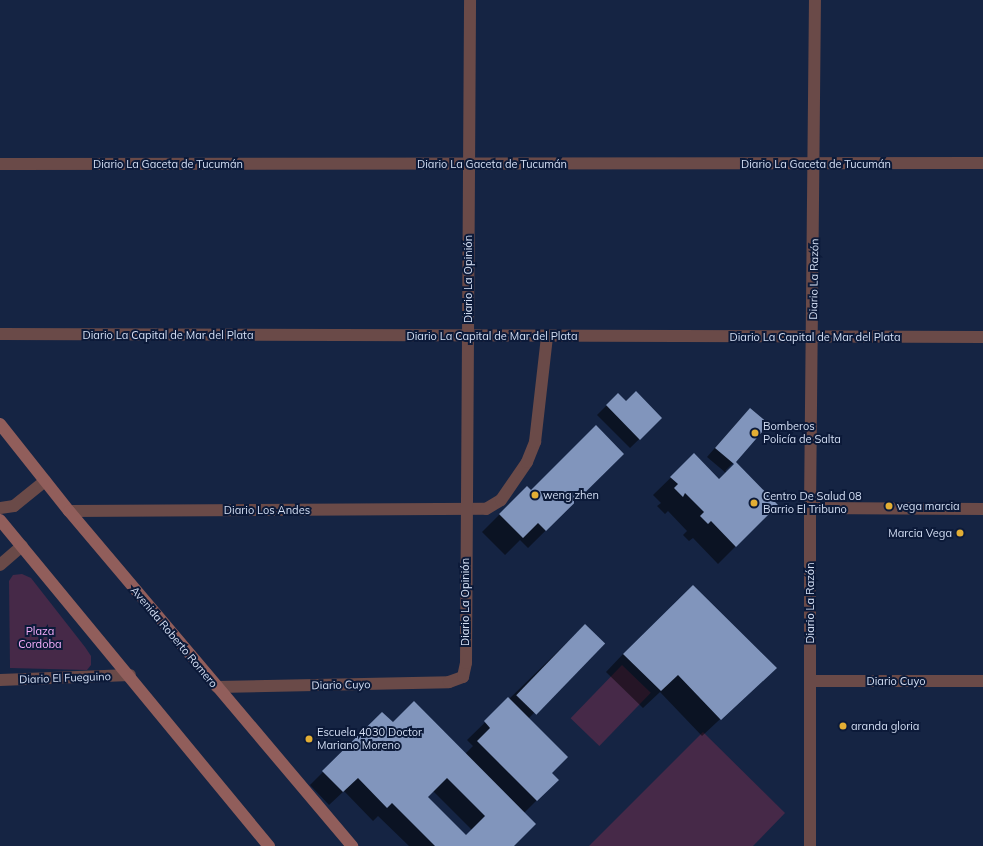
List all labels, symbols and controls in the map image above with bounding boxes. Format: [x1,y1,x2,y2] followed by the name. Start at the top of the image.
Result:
[93,157,243,171] street label: Diario La Gaceta de Tucumán
[417,157,567,171] street label: Diario La Gaceta de Tucumán
[741,157,891,171] street label: Diario La Gaceta de Tucumán
[461,235,475,323] street label: Diario La Opinión
[807,238,821,320] street label: Diario La Razón
[82,328,254,342] street label: Diario La Capital de Mar del Plata
[406,329,578,343] street label: Diario La Capital de Mar del Plata
[729,330,901,344] street label: Diario La Capital de Mar del Plata
[763,420,841,446] place label: Bomberos Policía de Salta
[750,428,760,438] marker: Bomberos Policía de Salta
[543,488,599,502] place label: weng zhen
[530,490,540,500] marker: weng zhen
[763,490,862,516] place label: Centro De Salud 08 Barrio El Tribuno
[748,497,760,509] marker: Centro De Salud 08 Barrio El Tribuno
[897,499,960,513] place label: vega marcia
[884,501,894,511] marker: vega marcia
[224,503,310,517] street label: Diario Los Andes
[888,526,952,540] place label: Marcia Vega
[955,528,965,538] marker: Marcia Vega
[458,558,472,646] street label: Diario La Opinión
[803,562,817,644] street label: Diario La Razón
[128,584,220,690] street label: Avenida Roberto Romero
[18,625,62,651] park label: Plaza Cordoba
[19,670,111,686] street label: Diario El Fueguino
[867,674,925,688] street label: Diario Cuyo
[311,678,371,692] street label: Diario Cuyo
[851,719,919,733] place label: aranda gloria
[838,721,848,731] marker: aranda gloria
[317,726,422,752] place label: Escuela 4030 Doctor Mariano Moreno
[304,734,314,744] marker: Escuela 4030 Doctor Mariano Moreno

